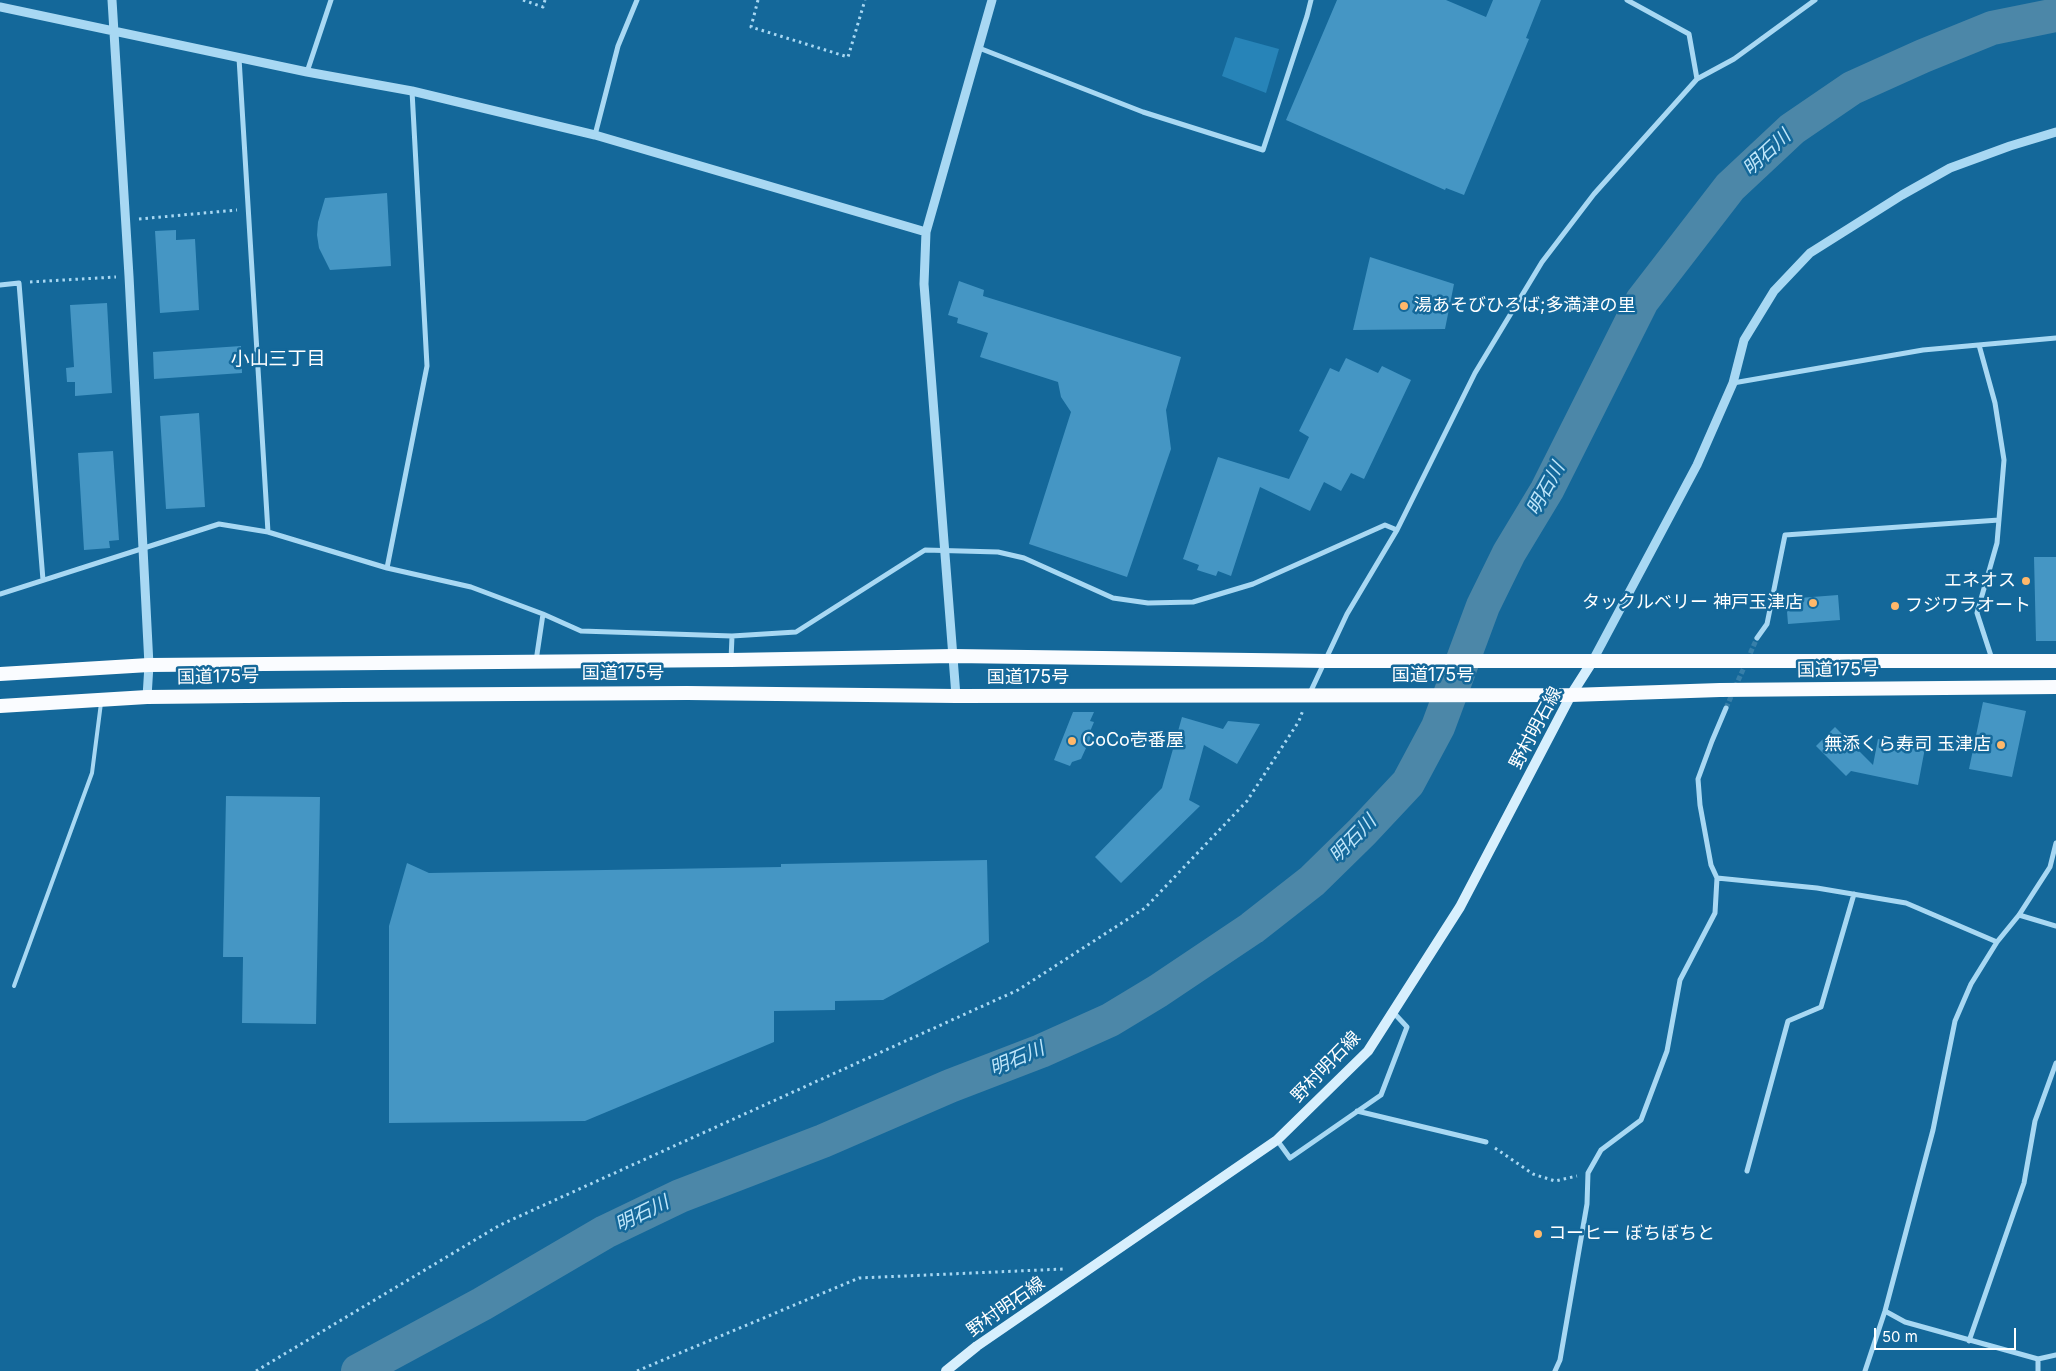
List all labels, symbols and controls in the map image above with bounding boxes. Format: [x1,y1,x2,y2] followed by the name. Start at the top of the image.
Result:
[1738,125,1796,181] water label: 明石川
[1414,295,1635,317] place label: 湯あそびひろば;多満津の里
[1398,300,1410,312] marker: 湯あそびひろば;多満津の里
[231,348,325,370] district label: 小山三丁目
[1522,459,1570,519] water label: 明石川
[1944,570,2016,592] place label: エネオス
[2020,575,2032,587] marker: エネオス
[1582,592,1803,614] place label: タックルベリー 神戸玉津店
[1905,595,2031,617] place label: フジワラオート
[1807,597,1819,609] marker: タックルベリー 神戸玉津店
[1889,600,1901,612] marker: フジワラオート
[1797,658,1879,682] street label: 国道175号
[582,663,664,685] street label: 国道175号
[177,665,259,689] street label: 国道175号
[1392,665,1474,687] street label: 国道175号
[987,667,1069,689] street label: 国道175号
[1505,683,1567,773] street label: 野村明石線
[1082,730,1184,752] place label: CoCo壱番屋
[1824,734,1991,756] place label: 無添くら寿司 玉津店
[1066,735,1078,747] marker: CoCo壱番屋
[1995,739,2007,751] marker: 無添くら寿司 玉津店
[1325,811,1381,867] water label: 明石川
[1287,1027,1365,1107] street label: 野村明石線
[986,1037,1048,1081] water label: 明石川
[611,1191,673,1237] water label: 明石川
[1548,1223,1715,1245] place label: コーヒー ぼちぼちと
[1532,1228,1544,1240] marker: コーヒー ぼちぼちと
[963,1272,1049,1342] street label: 野村明石線
[1876,1318,2018,1350] scale bar
[1882,1327,1918,1346] text: 50 m

